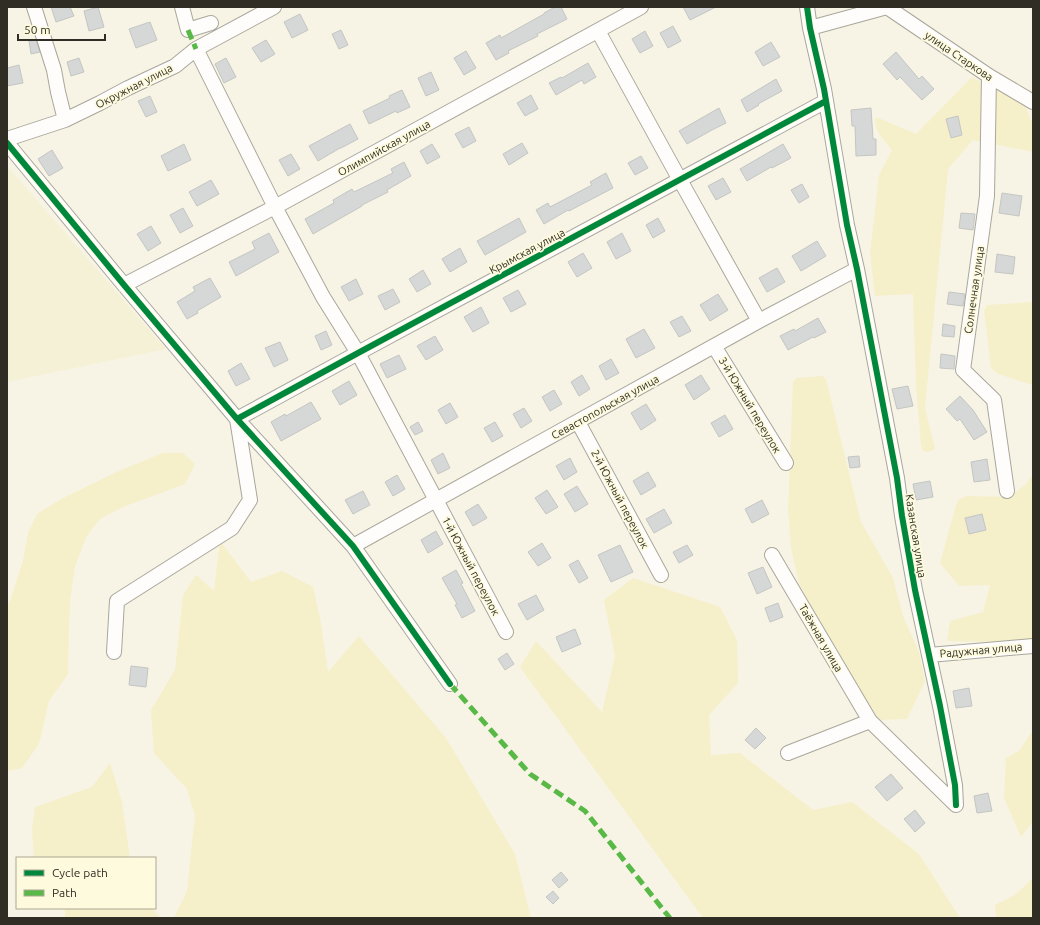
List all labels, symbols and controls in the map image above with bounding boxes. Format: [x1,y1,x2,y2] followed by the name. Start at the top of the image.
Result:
[18,16,105,42] scale bar
[24,23,51,36] text: 50 m
[923,29,995,83] street label: улица Старкова
[94,61,174,111] street label: Окружная улица
[336,118,432,178] street label: Олимпийская улица
[487,226,567,276] street label: Крымская улица
[962,245,986,335] street label: Солнечная улица
[717,355,784,456] street label: 3-й Южный переулок
[549,372,661,442] street label: Севастопольская улица
[589,448,651,551] street label: 2-й Южный переулок
[903,493,929,579] street label: Казанская улица
[440,515,502,618] street label: 1-й Южный переулок
[797,602,845,674] street label: Таёжная улица
[939,640,1023,660] street label: Радужная улица
[16,857,156,909] legend
[52,866,108,879] text: Cycle path
[52,886,77,899] text: Path

